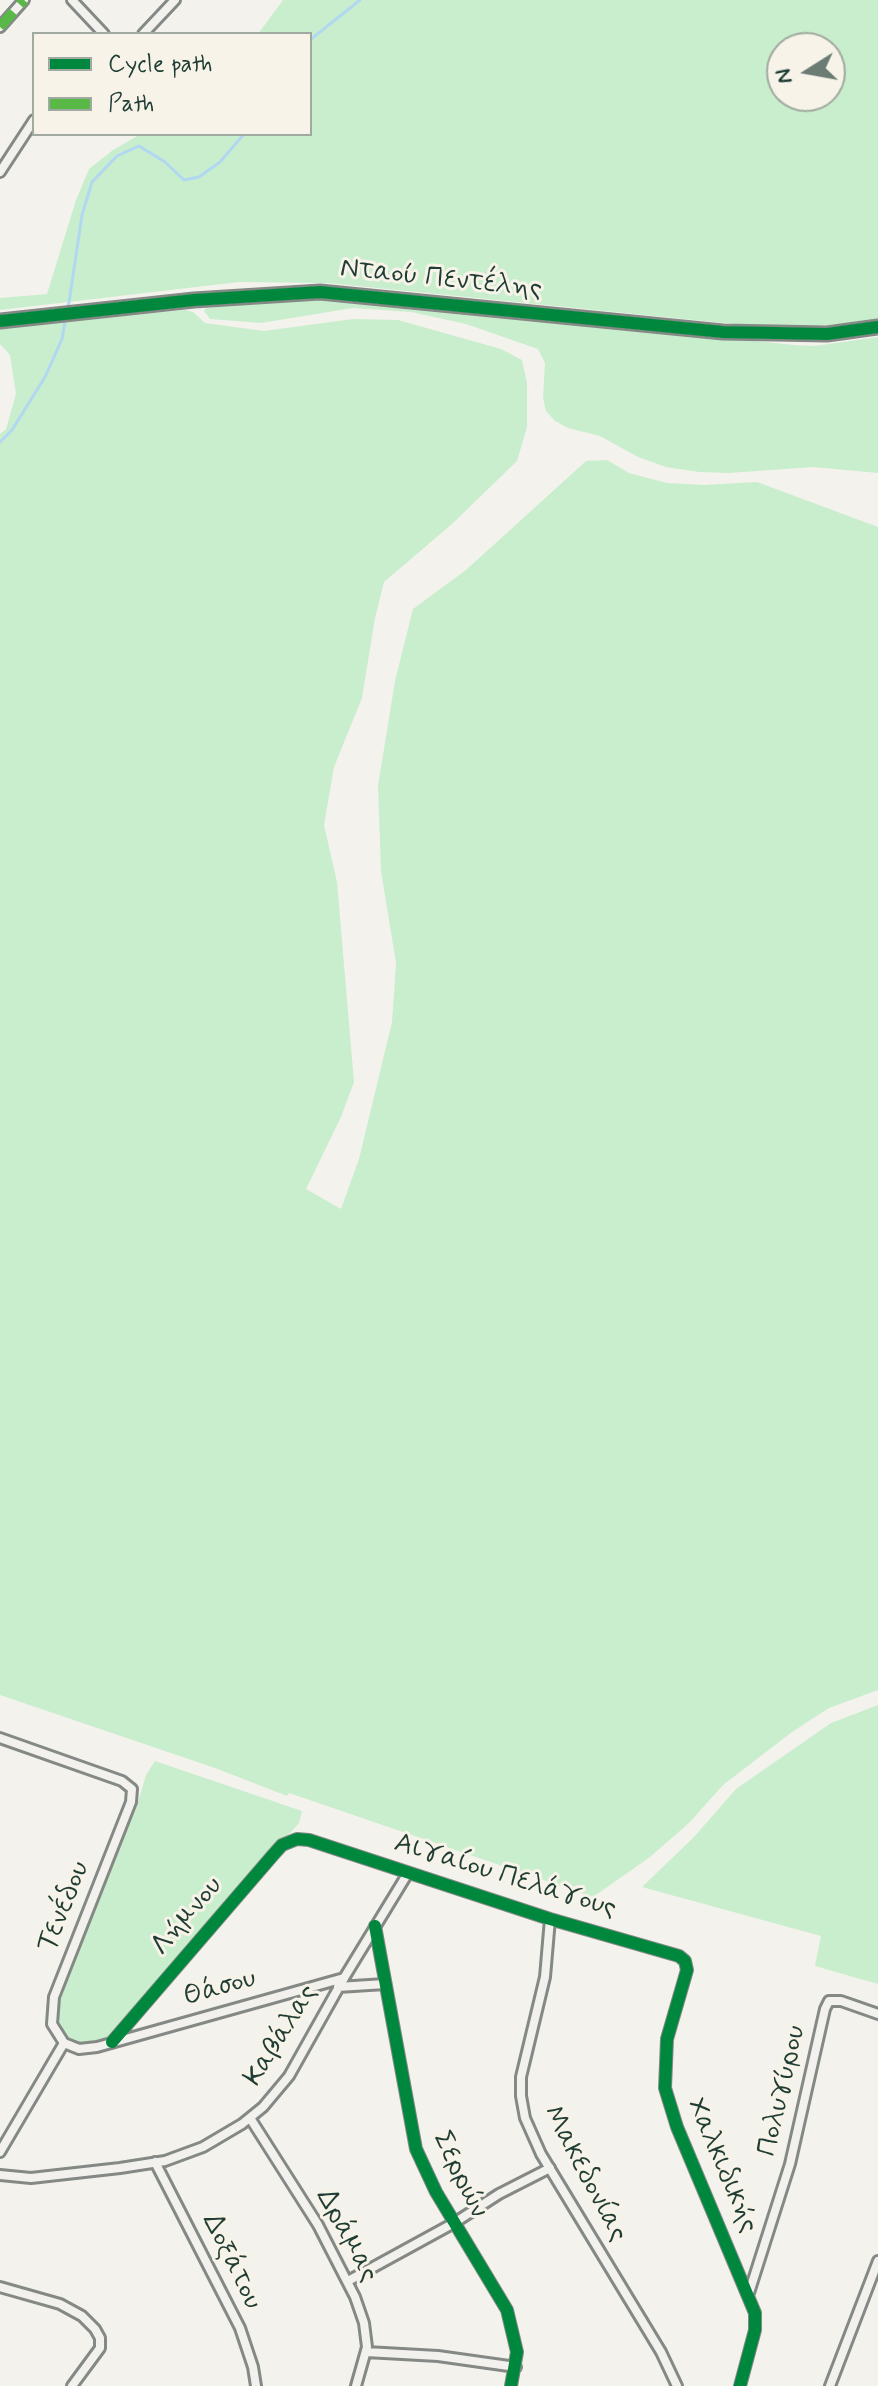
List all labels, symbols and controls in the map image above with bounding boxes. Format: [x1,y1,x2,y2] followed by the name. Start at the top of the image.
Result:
[32,32,312,136] legend
[766,32,846,112] north arrow
[108,49,213,80] text: Cycle path
[769,66,800,86] text: N
[108,89,154,120] text: Path
[338,253,544,307] street label: Νταού Πεντέλης
[390,1827,620,1927] street label: Αιγαίου Πελάγους
[32,1857,98,1957] street label: Τενέδου
[145,1871,231,1963] street label: Λήμνου
[180,1963,260,2015] street label: Θάσου
[238,1979,326,2093] street label: Καβάλας
[752,2022,814,2160] street label: Πολυγύρου
[678,2094,764,2238] street label: Χαλκιδικής
[534,2100,634,2248] street label: Μακεδονίας
[424,2126,494,2224] street label: Σερρών
[307,2184,385,2288] street label: Δράμας
[193,2209,269,2315] street label: Δοξάτου

